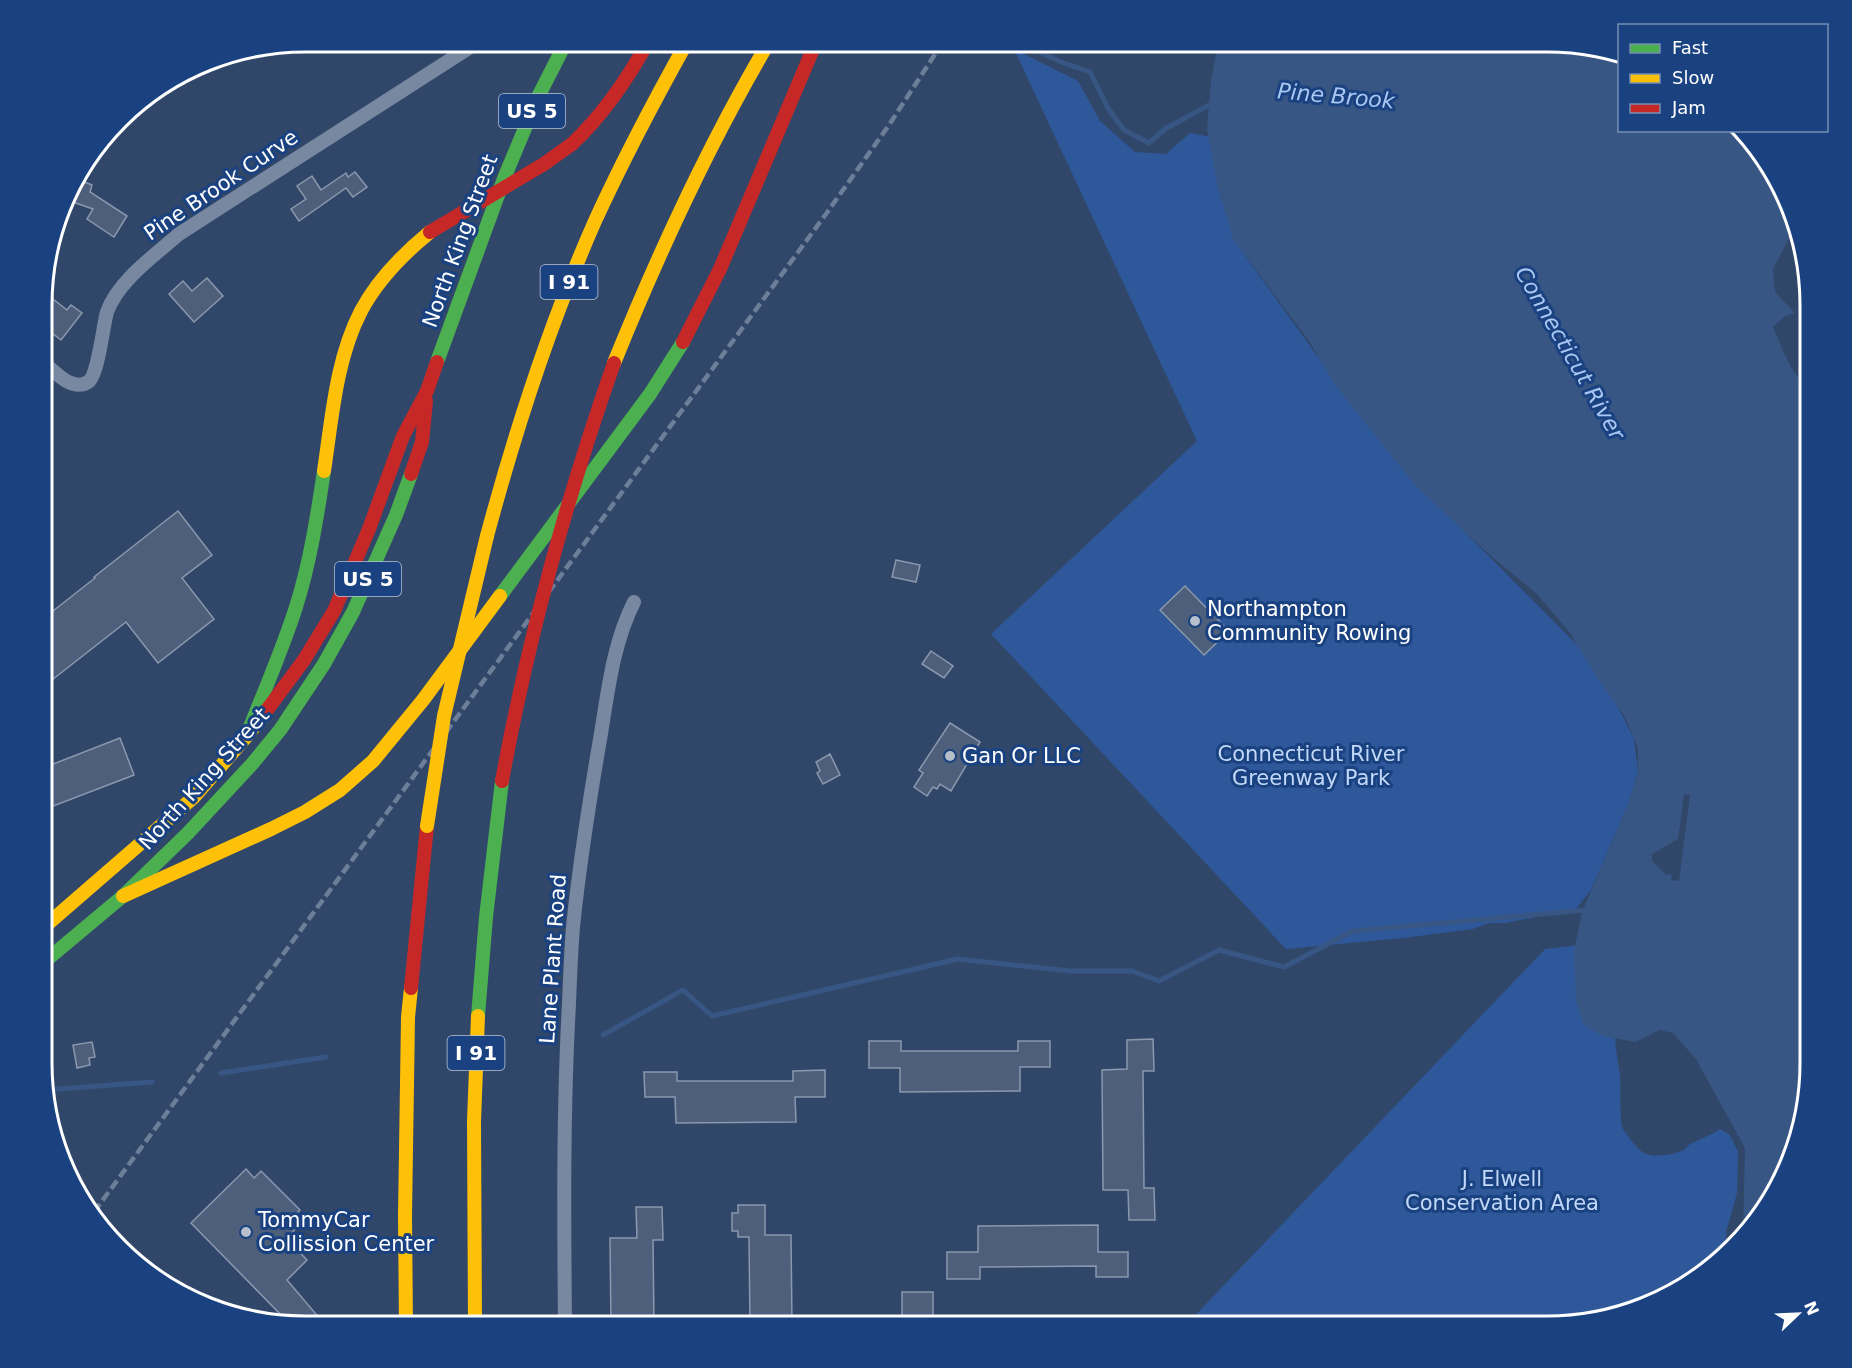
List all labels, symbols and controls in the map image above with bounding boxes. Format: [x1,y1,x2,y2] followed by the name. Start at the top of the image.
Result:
[1618,24,1828,132] legend
[1672,37,1708,58] text: Fast
[1672,67,1714,88] text: Slow
[1276,78,1397,114] water label: Pine Brook
[499,94,565,128] road number: US 5
[1671,97,1706,118] text: Jam
[140,125,302,245] street label: Pine Brook Curve
[418,151,502,331] street label: North King Street
[1510,262,1631,446] water label: Connecticut River
[540,265,598,299] road number: I 91
[335,562,401,596] road number: US 5
[1207,597,1411,645] place label: Northampton Community Rowing
[1188,614,1202,628] marker: Northampton Community Rowing
[134,703,274,855] street label: North King Street
[1218,742,1405,790] park label: Connecticut River Greenway Park
[962,744,1081,768] place label: Gan Or LLC
[943,749,957,763] marker: Gan Or LLC
[535,873,571,1045] street label: Lane Plant Road
[448,1036,504,1070] road number: I 91
[1405,1167,1599,1215] park label: J. Elwell Conservation Area
[257,1208,435,1256] place label: TommyCar Collission Center
[239,1225,253,1239] marker: TommyCar Collission Center
[1768,1284,1828,1344] north arrow
[1800,1298,1823,1318] text: N

